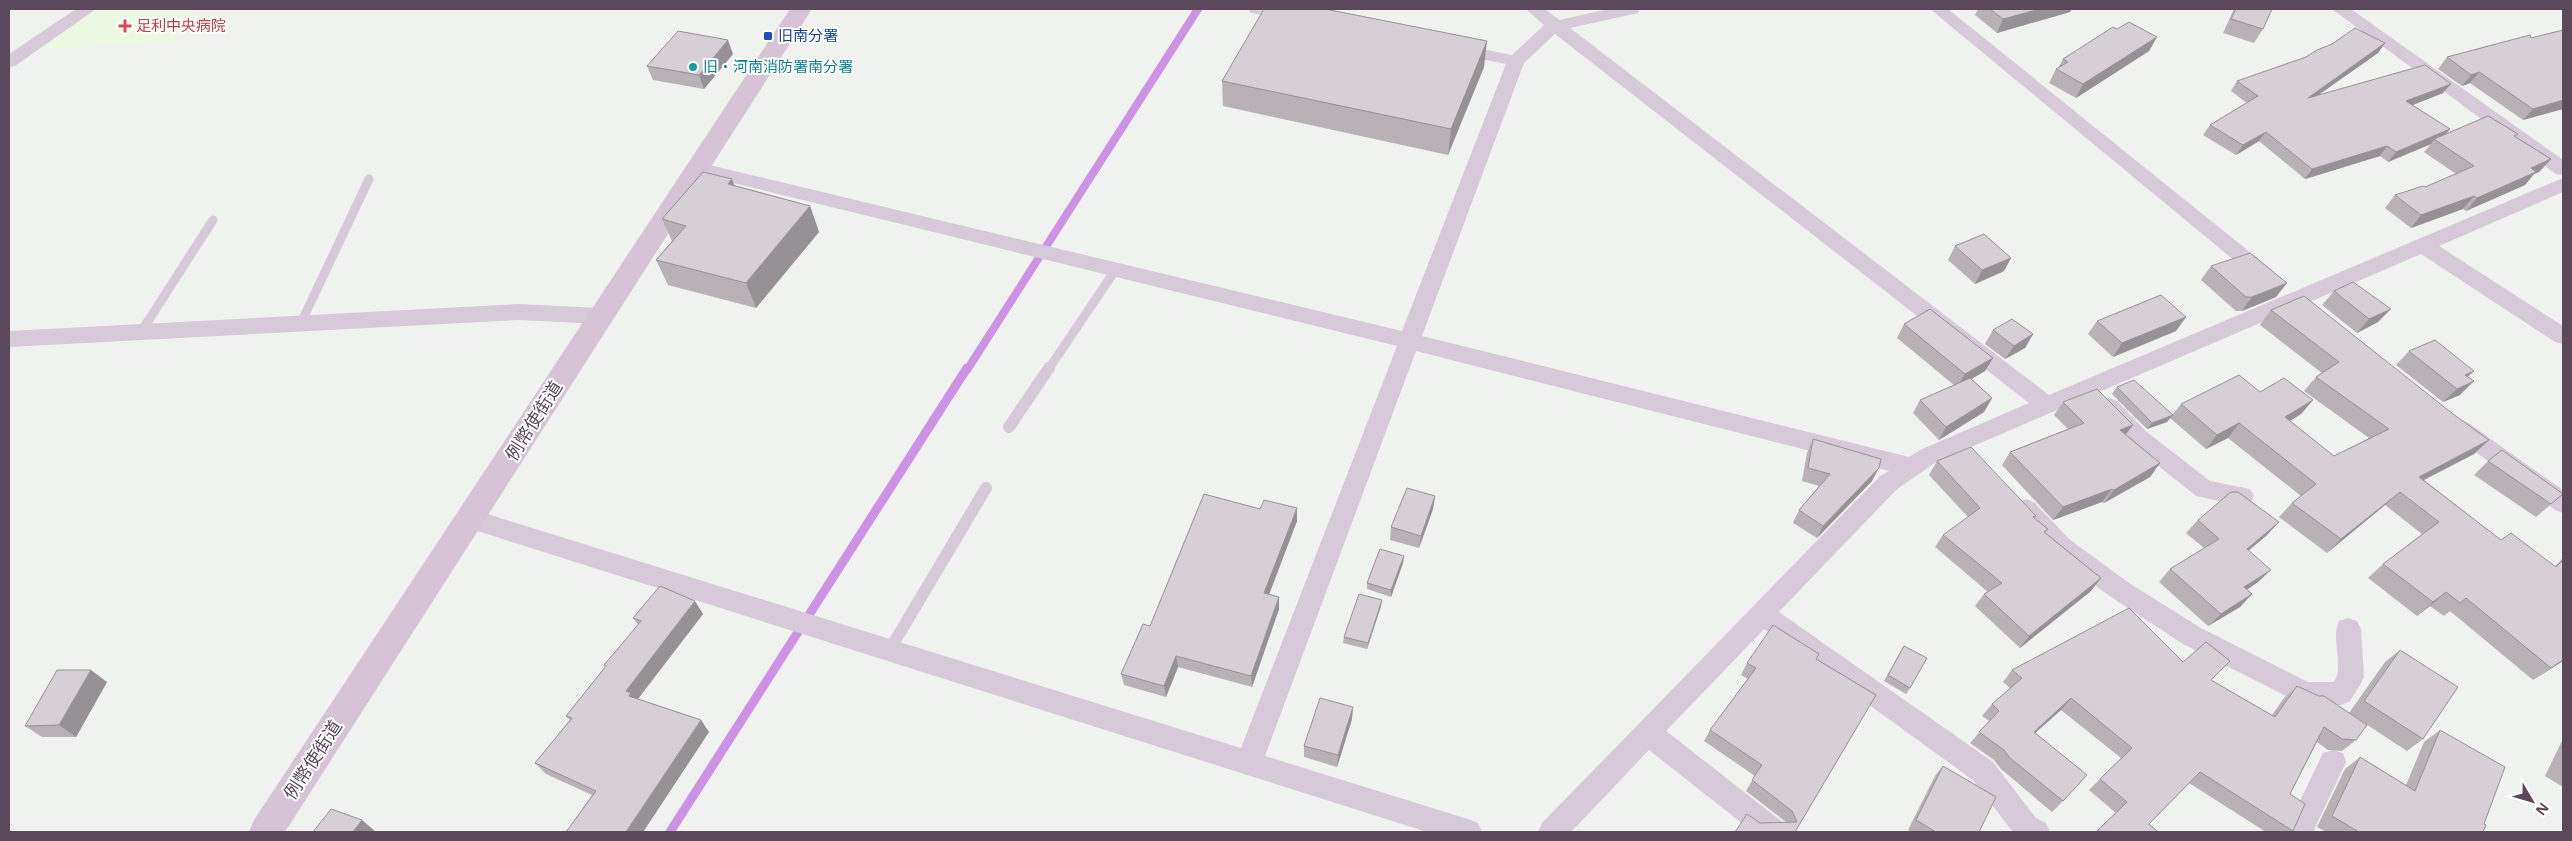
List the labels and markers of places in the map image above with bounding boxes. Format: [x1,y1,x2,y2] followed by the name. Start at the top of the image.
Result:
[136,15,226,35] place label: 足利中央病院
[118,19,132,33] marker: 足利中央病院
[778,25,838,45] place label: 旧南分署
[762,30,774,42] marker: 旧南分署
[703,56,853,76] place label: 旧・河南消防署南分署
[687,61,699,73] marker: 旧・河南消防署南分署

